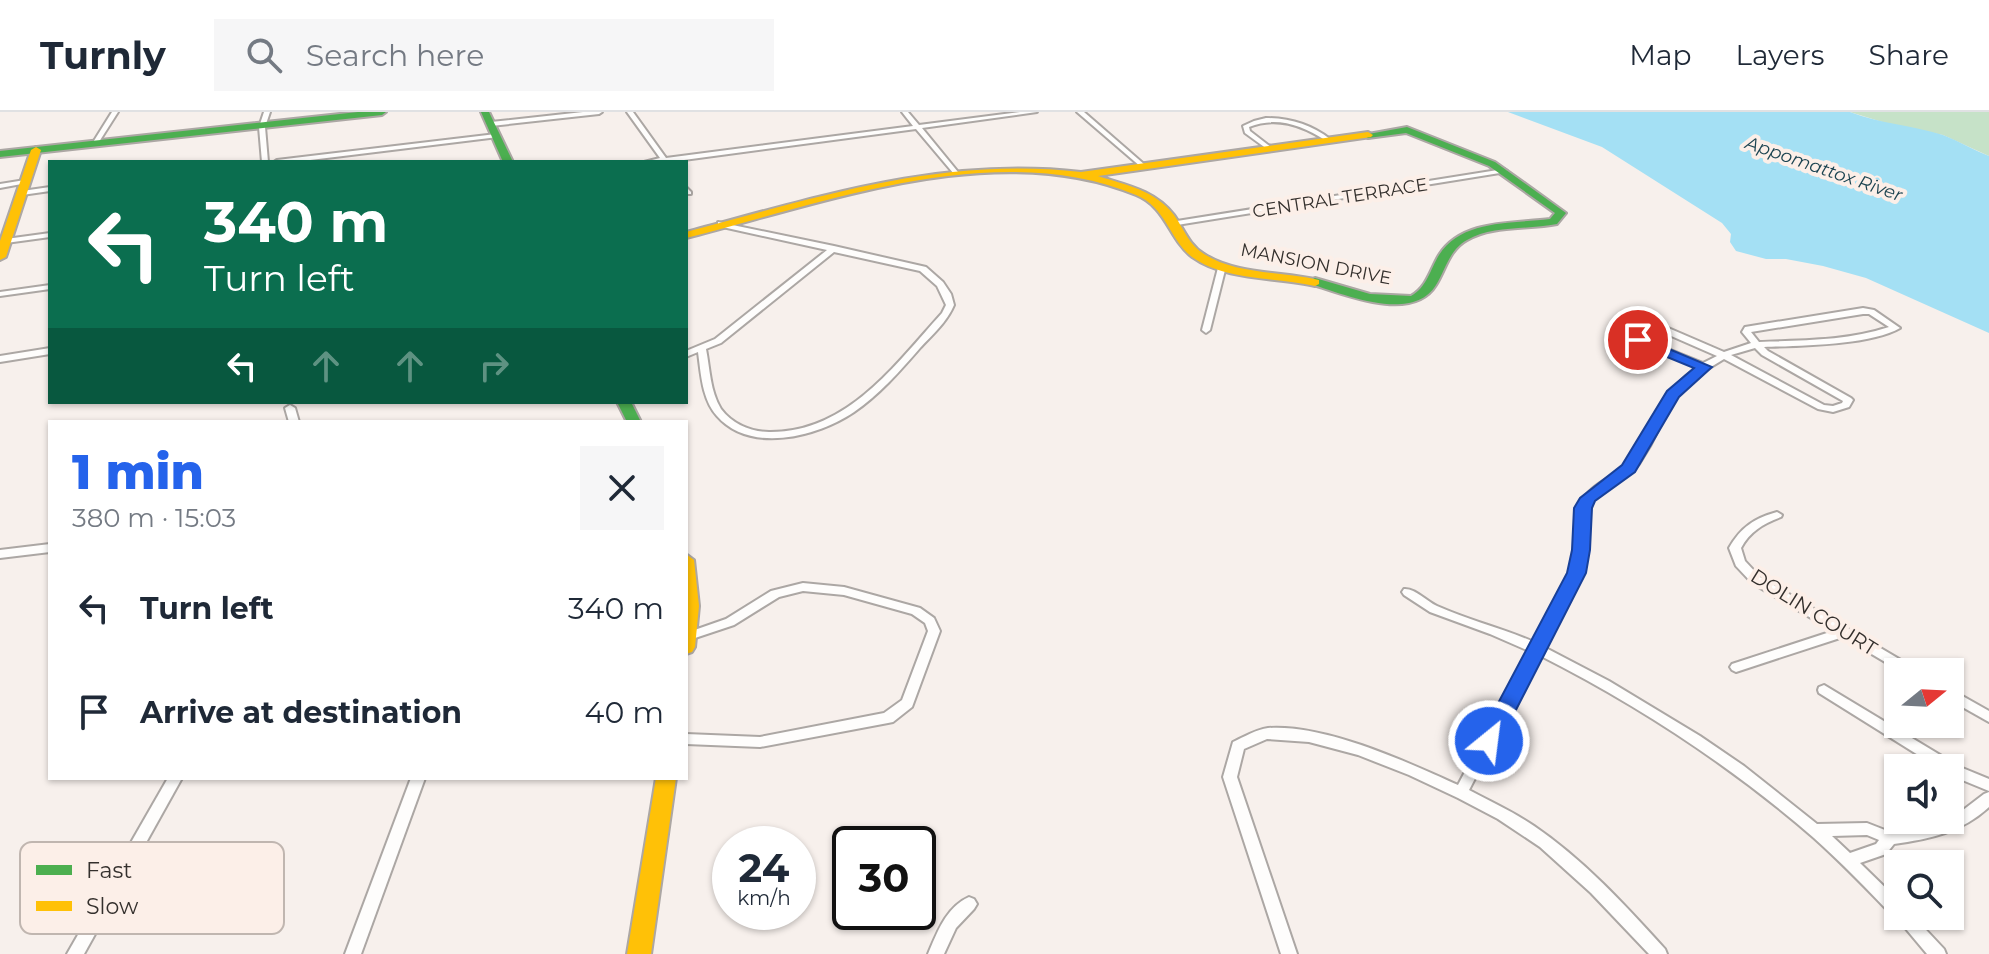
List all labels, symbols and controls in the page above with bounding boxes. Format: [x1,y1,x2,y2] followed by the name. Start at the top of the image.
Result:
[214,19,774,91] search box
[40,32,166,79] text: Turnly
[242,33,286,77] icon: search
[306,37,484,74] text: Search here
[1629,38,1692,72] text: Map
[1736,38,1825,72] text: Layers
[1869,38,1949,72] text: Share
[1742,131,1906,206] water label: Appomattox River
[1251,173,1429,223] street label: CENTRAL TERRACE
[204,188,388,256] text: 340 m
[72,192,176,296] icon: left
[1239,239,1393,289] street label: MANSION DRIVE
[204,256,355,300] text: Turn left
[1604,306,1672,374] pin
[1616,318,1660,362] icon: arrive
[220,344,264,388] icon: left
[304,344,348,388] icon: ahead
[388,344,432,388] icon: ahead
[472,344,516,388] icon: right
[72,443,204,501] text: 1 min
[580,446,664,530] button: close
[72,502,236,534] text: 380 m · 15:03
[1746,564,1882,661] street label: DOLIN COURT
[72,586,116,630] icon: left
[140,590,273,627] text: Turn left
[568,590,664,627] text: 340 m
[1884,658,1964,738] north arrow
[1884,658,1964,930] map controls
[72,690,116,734] icon: arrive
[140,694,462,731] text: Arrive at destination
[585,694,664,731] text: 40 m
[1447,699,1531,783] position arrow
[1884,754,1964,834] button: sound
[832,826,936,930] speed limit sign: 30
[20,842,284,934] legend
[739,843,789,892] text: 24
[1884,850,1964,930] button: search
[86,857,132,884] text: Fast
[737,886,791,910] text: km/h
[86,893,139,920] text: Slow

